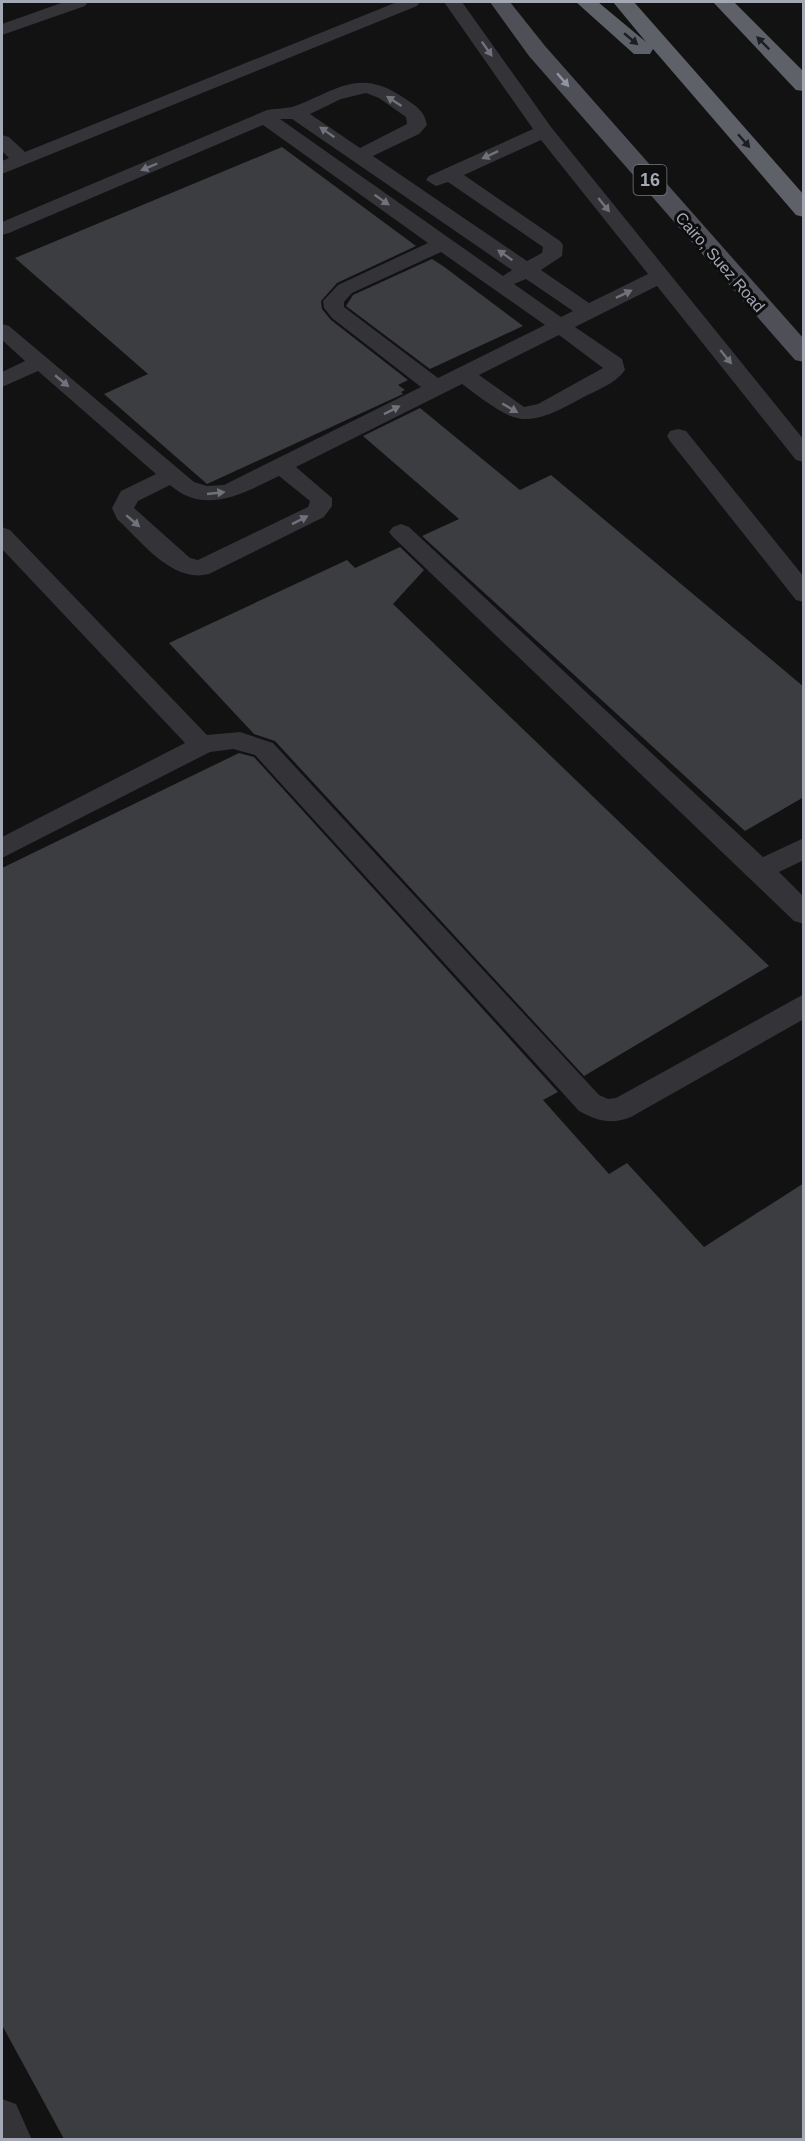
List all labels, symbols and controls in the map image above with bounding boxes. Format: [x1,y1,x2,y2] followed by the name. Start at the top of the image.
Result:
[623,32,638,45] one-way arrow
[756,36,770,51] one-way arrow
[481,41,493,57] one-way arrow
[556,72,569,88] one-way arrow
[386,96,402,107] one-way arrow
[319,127,335,138] one-way arrow
[737,133,750,149] one-way arrow
[482,151,499,160] one-way arrow
[139,162,157,172] one-way arrow
[634,165,666,195] road number: 16
[374,194,390,206] one-way arrow
[597,198,609,213] one-way arrow
[672,209,768,315] street label: Cairo, Suez Road
[497,250,513,261] one-way arrow
[615,289,632,298] one-way arrow
[719,350,731,365] one-way arrow
[54,374,69,387] one-way arrow
[502,403,519,413] one-way arrow
[383,406,401,416] one-way arrow
[207,488,226,498] one-way arrow
[126,514,141,528] one-way arrow
[292,515,309,525] one-way arrow

